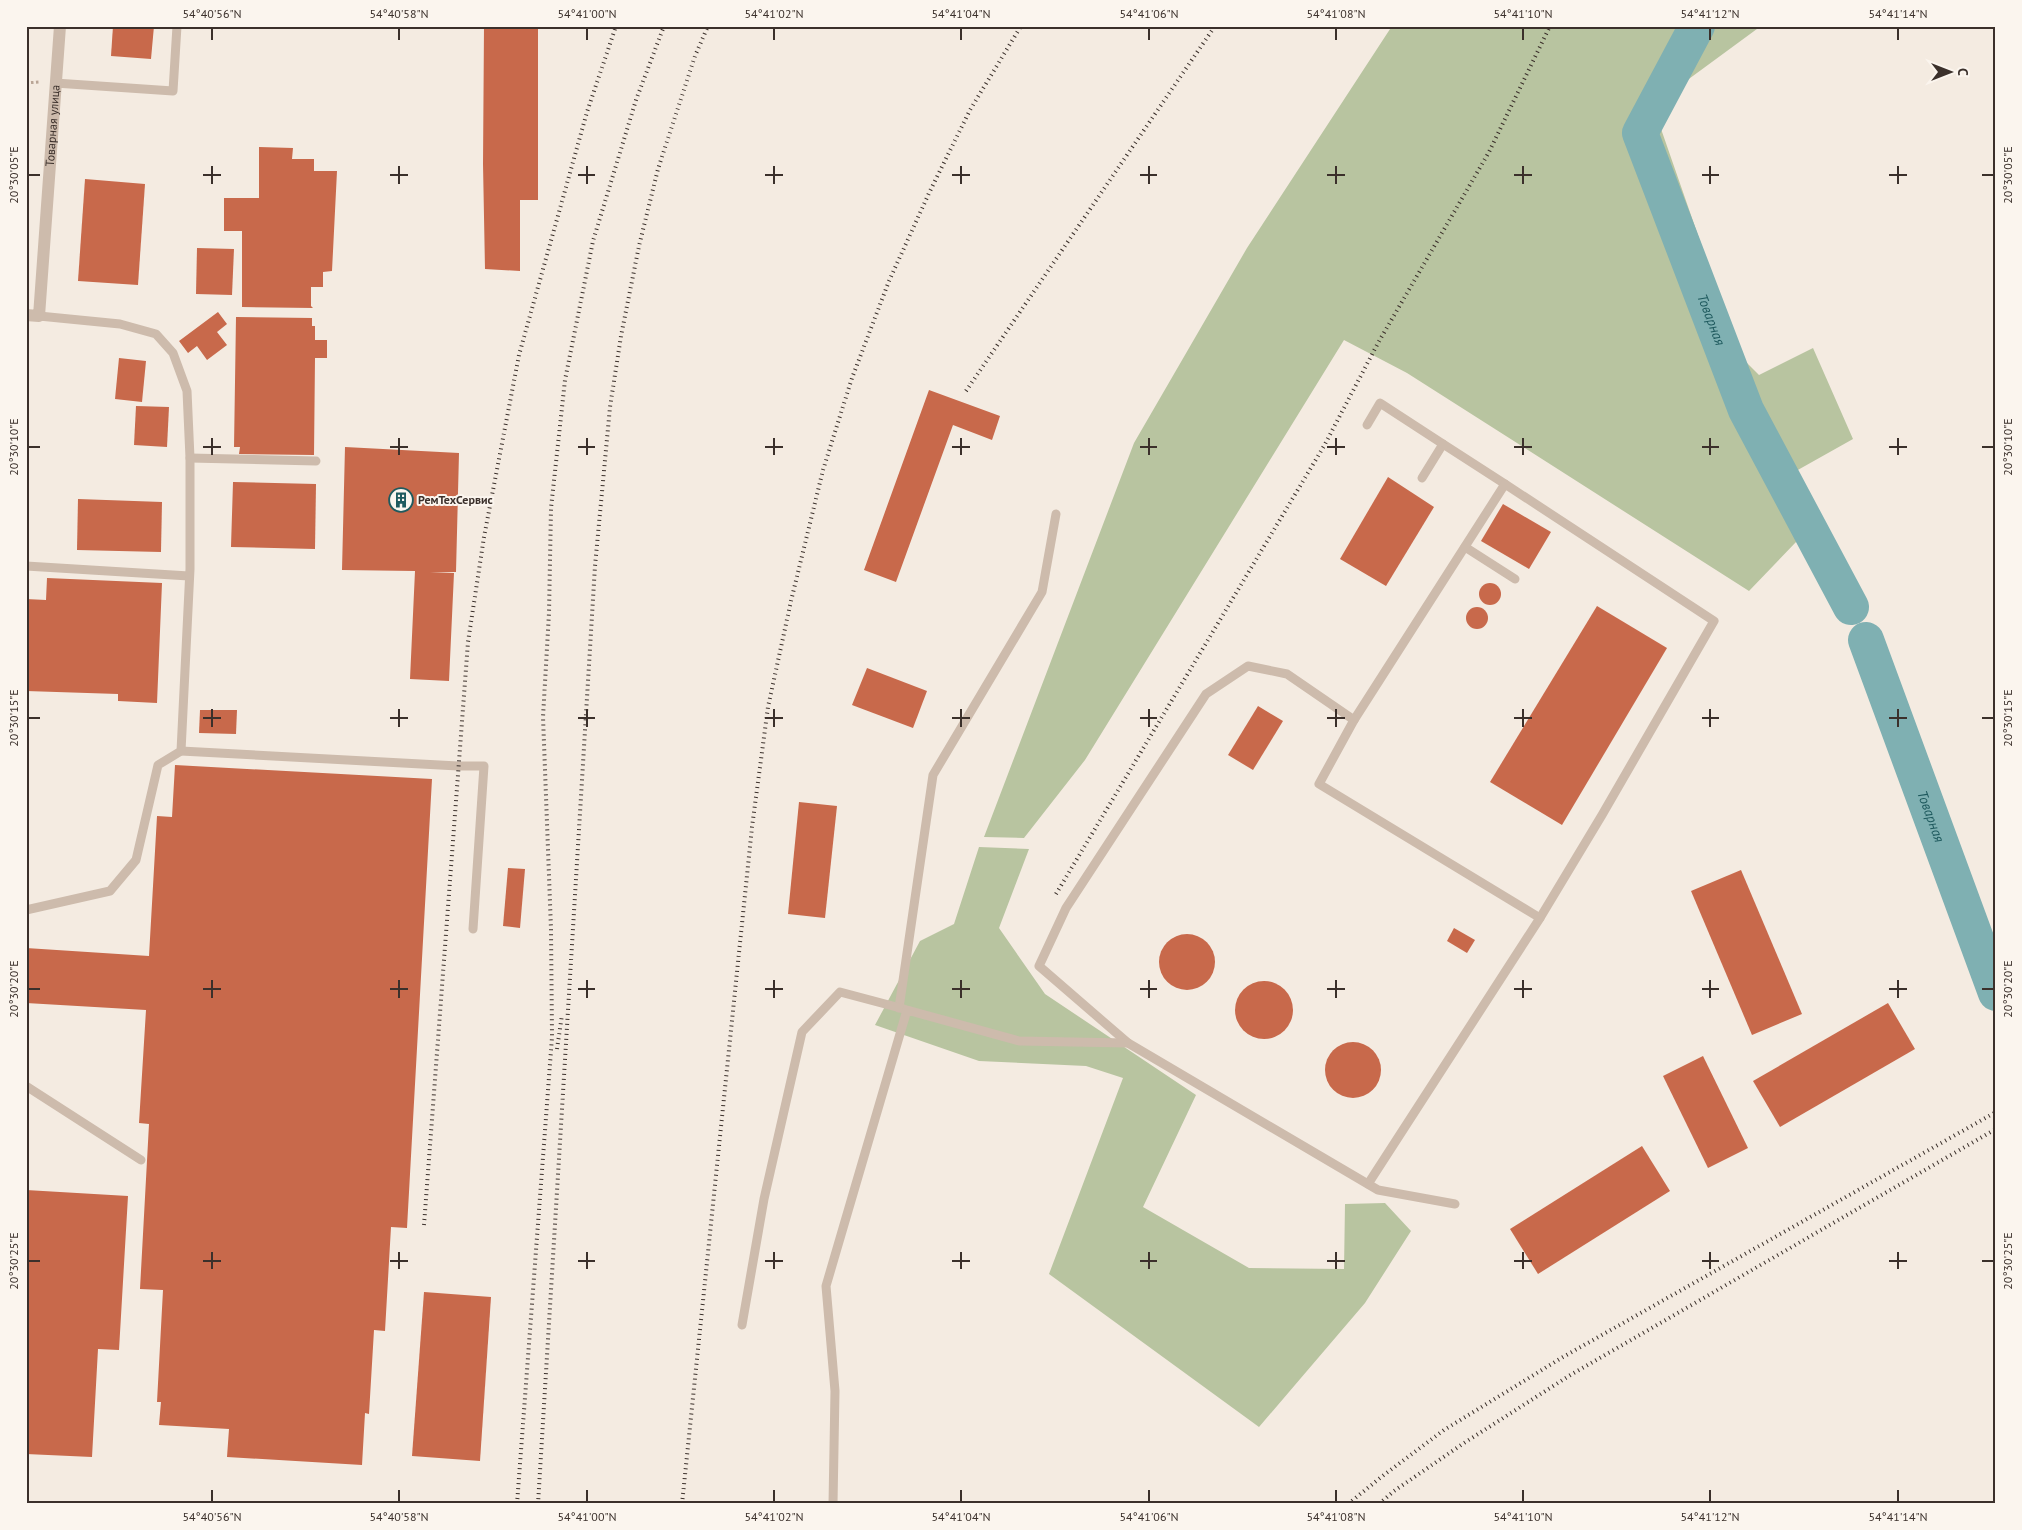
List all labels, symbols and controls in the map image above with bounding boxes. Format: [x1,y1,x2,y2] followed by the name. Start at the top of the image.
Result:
[182,6,242,21] text: 54°40'56"N
[369,6,429,21] text: 54°40'58"N
[557,6,617,21] text: 54°41'00"N
[744,6,804,21] text: 54°41'02"N
[931,6,991,21] text: 54°41'04"N
[1119,6,1179,21] text: 54°41'06"N
[1306,6,1366,21] text: 54°41'08"N
[1493,6,1553,21] text: 54°41'10"N
[1680,6,1740,21] text: 54°41'12"N
[1868,6,1928,21] text: 54°41'14"N
[1924,48,1974,98] north arrow
[1954,68,1972,76] text: С
[42,84,63,167] street label: Товарная улица
[6,146,21,204] text: 20°30'05"E
[2000,146,2015,204] text: 20°30'05"E
[1693,291,1730,348] water label: Товарная
[6,418,21,476] text: 20°30'10"E
[2000,418,2015,476] text: 20°30'10"E
[388,487,414,513] building icon: РемТехСервис
[418,492,493,507] place label: РемТехСервис
[6,689,21,747] text: 20°30'15"E
[2000,689,2015,747] text: 20°30'15"E
[1913,788,1949,845] water label: Товарная
[6,960,21,1018] text: 20°30'20"E
[2000,960,2015,1018] text: 20°30'20"E
[6,1232,21,1290] text: 20°30'25"E
[2000,1232,2015,1290] text: 20°30'25"E
[182,1509,242,1524] text: 54°40'56"N
[369,1509,429,1524] text: 54°40'58"N
[557,1509,617,1524] text: 54°41'00"N
[744,1509,804,1524] text: 54°41'02"N
[931,1509,991,1524] text: 54°41'04"N
[1119,1509,1179,1524] text: 54°41'06"N
[1306,1509,1366,1524] text: 54°41'08"N
[1493,1509,1553,1524] text: 54°41'10"N
[1680,1509,1740,1524] text: 54°41'12"N
[1868,1509,1928,1524] text: 54°41'14"N

